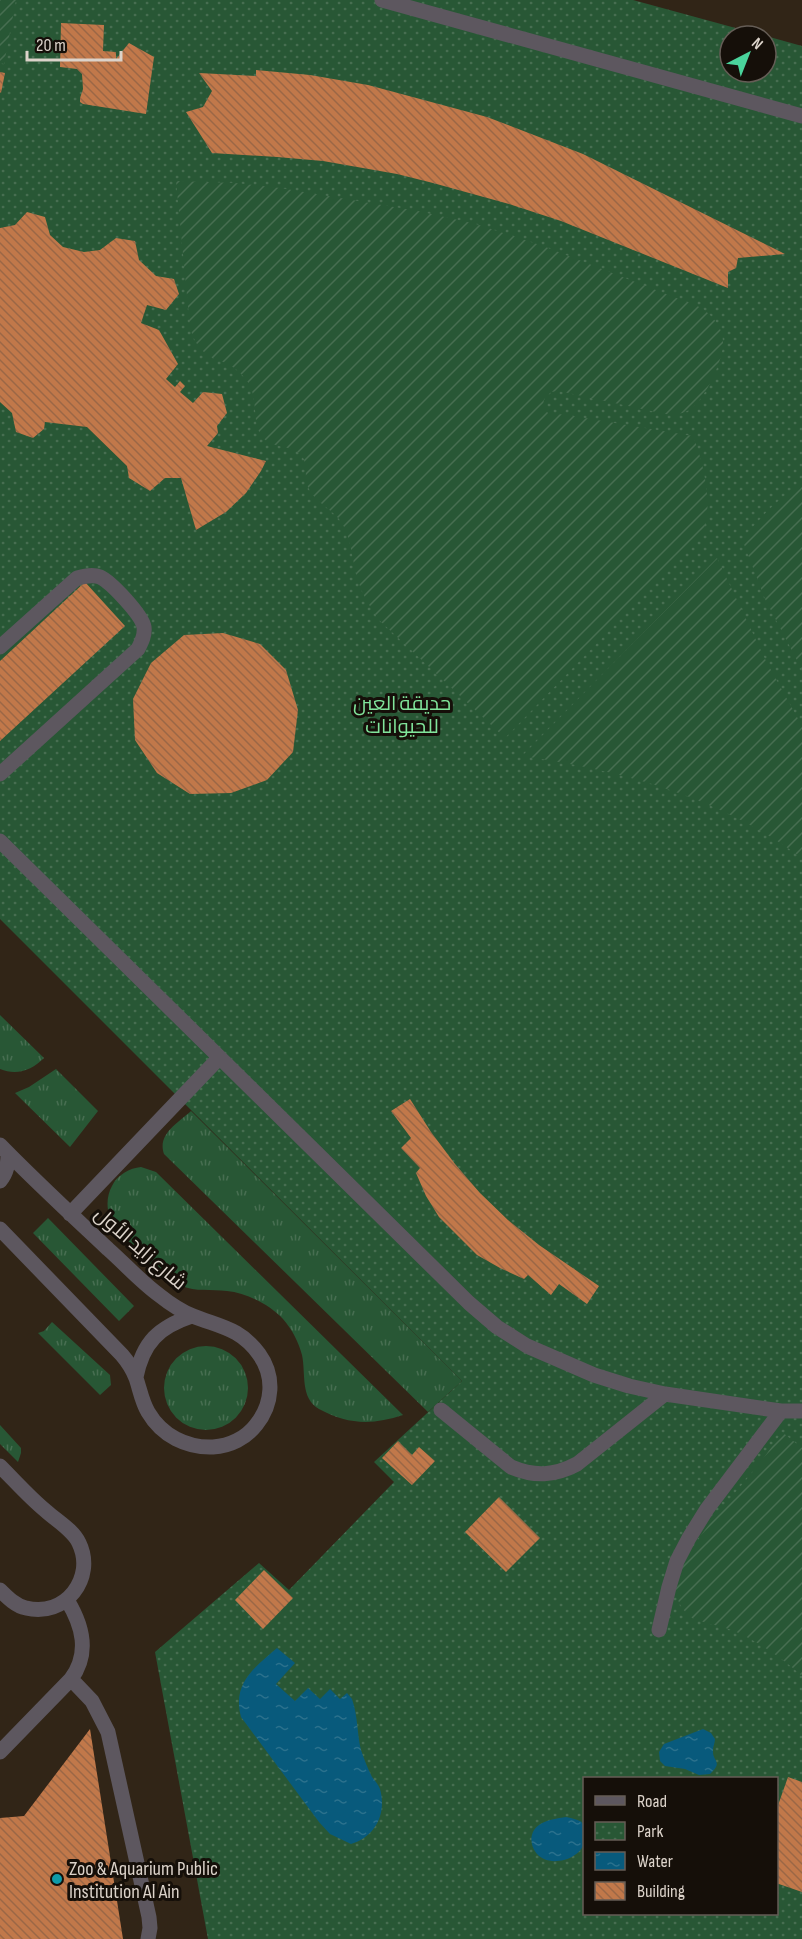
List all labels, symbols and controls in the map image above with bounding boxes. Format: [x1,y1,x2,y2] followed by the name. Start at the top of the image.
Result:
[27,24,122,62] scale bar
[718,24,778,84] north arrow
[748,34,767,54] text: N
[36,35,66,56] text: 20 m
[353,692,451,739] park label: حديقة العين للحيوانات
[89,1202,191,1296] street label: شارع زايد الأول
[583,1777,778,1915] legend
[637,1791,667,1812] text: Road
[637,1821,663,1842] text: Park
[637,1851,673,1872] text: Water
[69,1857,218,1904] place label: Zoo & Aquarium Public Institution Al Ain
[50,1872,64,1886] marker: Zoo & Aquarium Public Institution Al Ain
[637,1881,685,1902] text: Building

